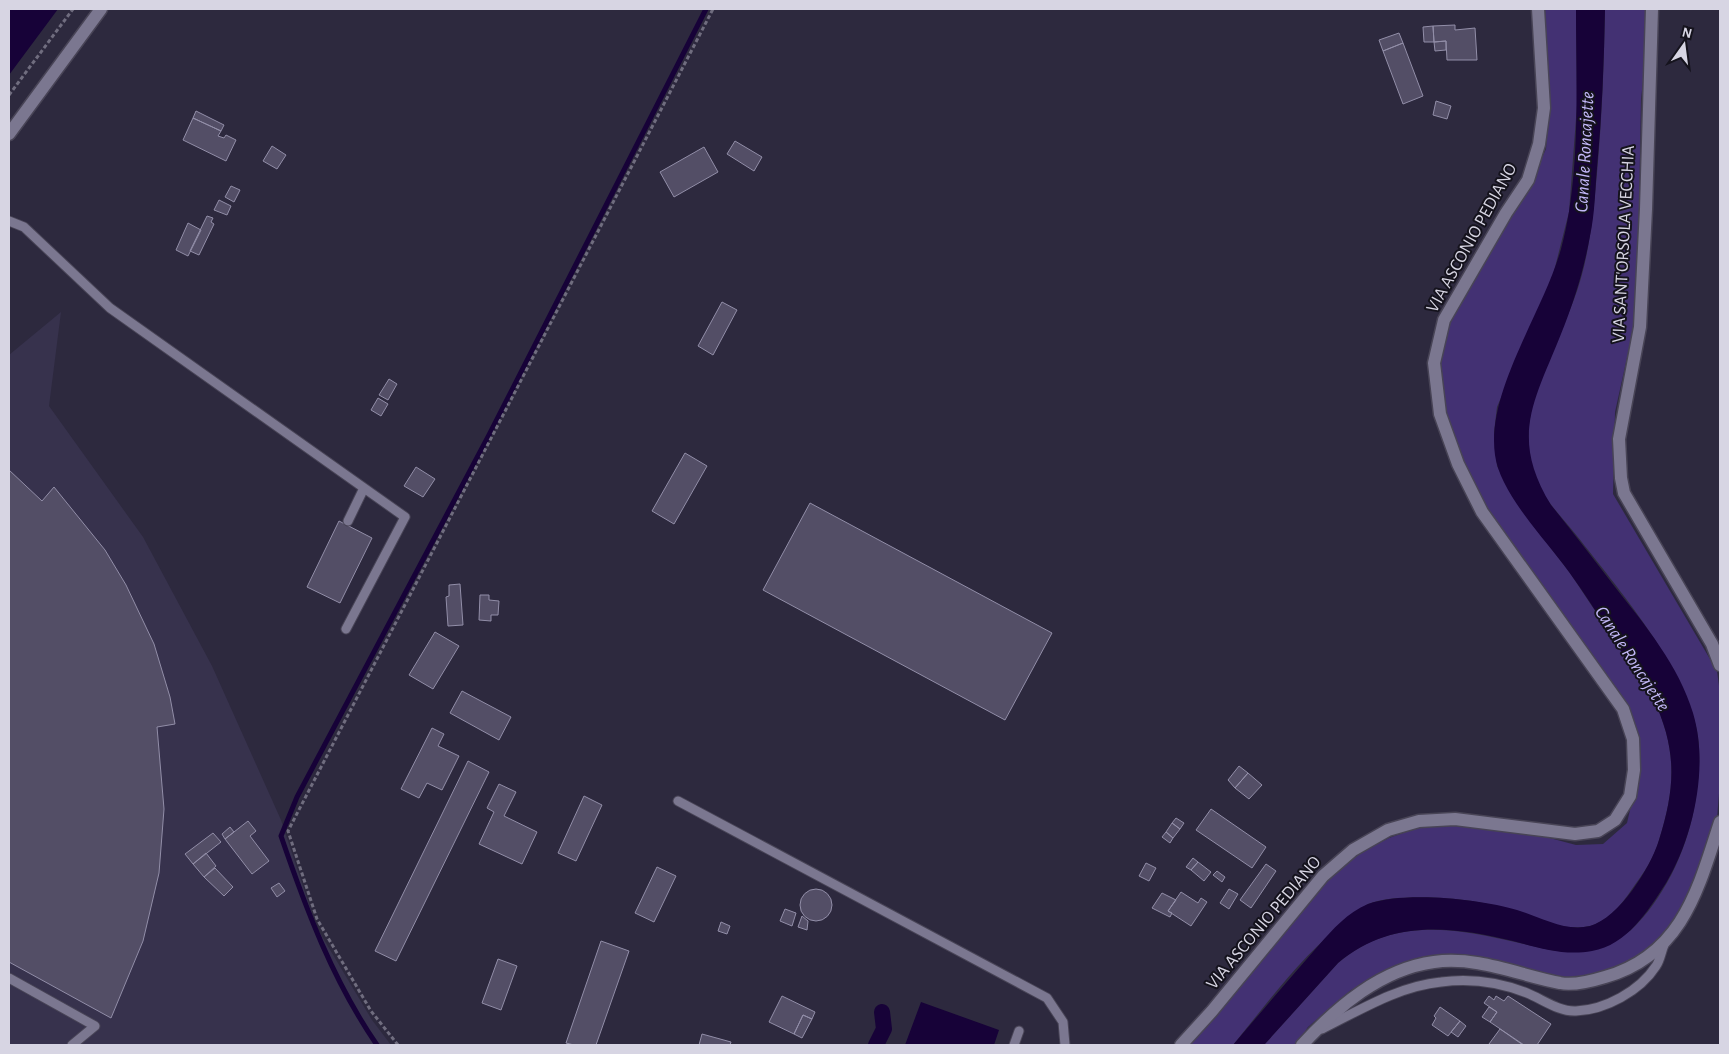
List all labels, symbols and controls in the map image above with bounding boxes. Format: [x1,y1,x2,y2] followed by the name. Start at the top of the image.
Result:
[1659,20,1709,70] north arrow
[1680,25,1693,41] text: N
[1572,91,1598,213] water label: Canale Roncajette
[1610,144,1638,343] street label: VIA SANT'ORSOLA VECCHIA
[1424,160,1520,316] street label: VIA ASCONIO PEDIANO
[1591,603,1673,715] water label: Canale Roncajette
[1203,853,1325,993] street label: VIA ASCONIO PEDIANO

